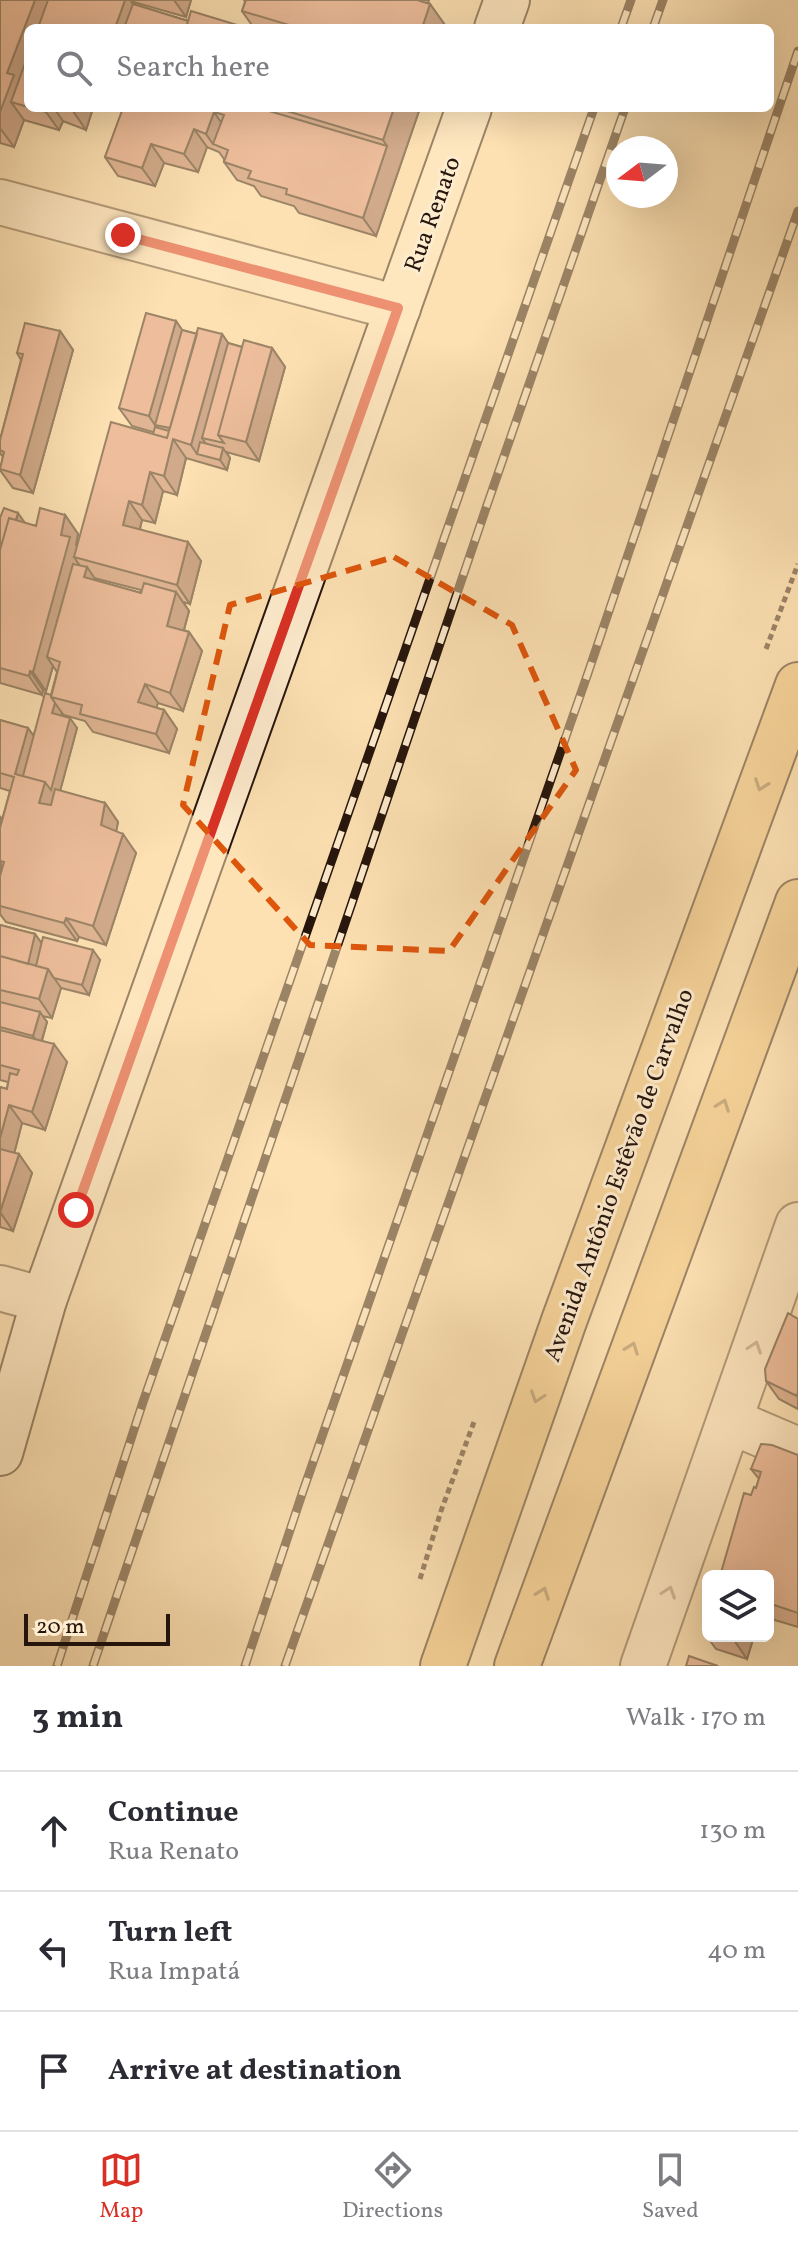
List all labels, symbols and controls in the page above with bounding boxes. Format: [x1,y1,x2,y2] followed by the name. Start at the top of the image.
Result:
[24,24,774,112] search box
[52,46,96,90] icon: search
[116,47,270,89] text: Search here
[606,136,678,208] north arrow
[397,152,471,277] street label: Rua Renato
[105,217,141,253] route end
[754,777,771,791] one-way arrow
[536,984,703,1367] street label: Avenida Antônio Estêvão de Carvalho
[713,1099,730,1113] one-way arrow
[58,1192,94,1228] route start
[746,1341,762,1355] one-way arrow
[622,1342,639,1356] one-way arrow
[531,1389,547,1403] one-way arrow
[702,1570,774,1642] map controls
[702,1570,774,1642] button: layers
[533,1586,549,1600] one-way arrow
[660,1586,676,1600] one-way arrow
[24,1610,170,1646] scale bar
[36,1612,85,1643] text: 20 m
[32,1695,123,1742] text: 3 min
[626,1700,766,1736] text: Walk · 170 m
[108,1792,239,1834] text: Continue
[32,1809,76,1853] icon: ahead
[699,1813,766,1849] text: 130 m
[108,1834,239,1870] text: Rua Renato
[108,1912,232,1954] text: Turn left
[32,1929,76,1973] icon: left
[707,1933,766,1969] text: 40 m
[108,1954,240,1990] text: Rua Impatá
[32,2049,76,2093] icon: arrive
[108,2050,402,2092] text: Arrive at destination
[99,2148,143,2227] tab: Map
[342,2148,443,2227] tab: Directions
[642,2148,699,2227] tab: Saved

